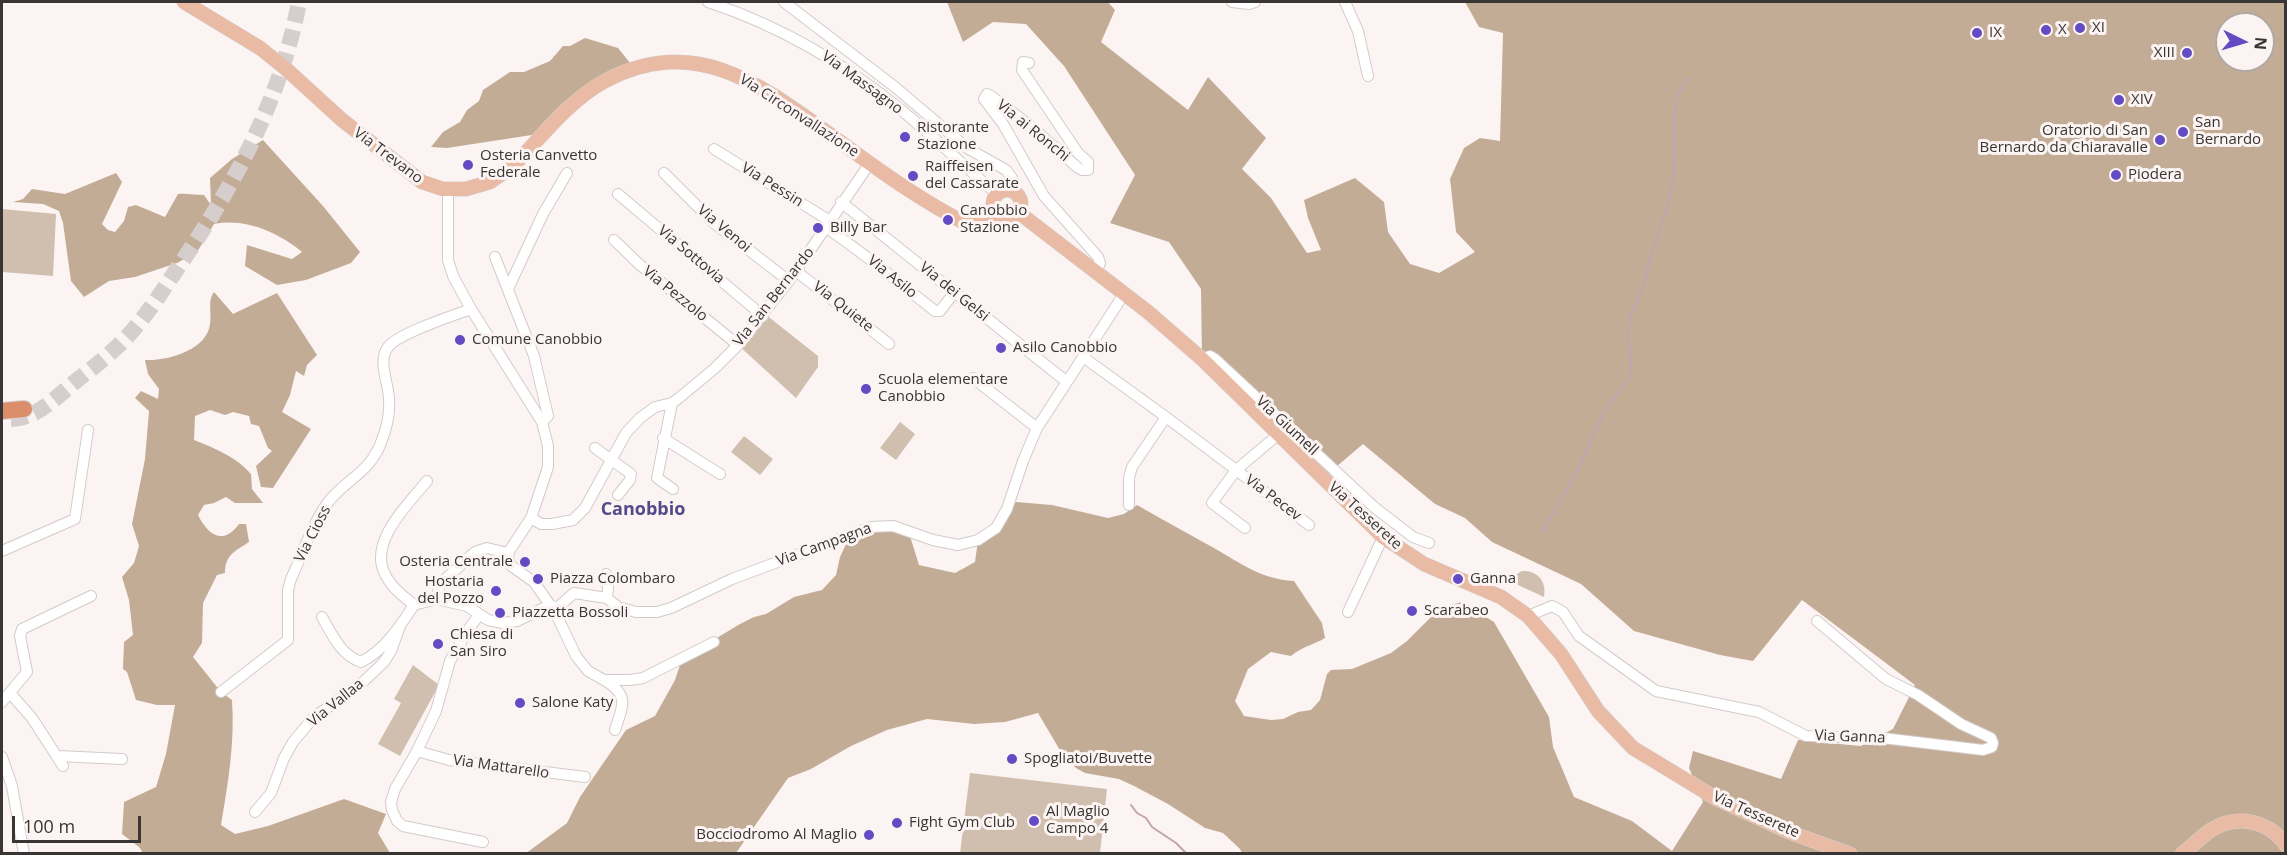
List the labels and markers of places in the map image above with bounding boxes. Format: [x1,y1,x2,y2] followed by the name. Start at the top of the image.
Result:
[2092,19,2105,37] place label: XI
[2058,21,2067,39] place label: X
[2073,21,2087,35] marker: XI
[2039,23,2053,37] marker: X
[1989,24,2002,42] place label: IX
[1970,26,1984,40] marker: IX
[2154,44,2175,62] place label: XIII
[2180,46,2194,60] marker: XIII
[2131,91,2153,109] place label: XIV
[2112,93,2126,107] marker: XIV
[2195,114,2261,149] place label: San Bernardo
[917,119,989,154] place label: Ristorante Stazione
[1980,122,2148,157] place label: Oratorio di San Bernardo da Chiaravalle
[2176,125,2190,139] marker: San Bernardo
[898,130,912,144] marker: Ristorante Stazione
[2153,133,2167,147] marker: Oratorio di San Bernardo da Chiaravalle
[480,147,597,182] place label: Osteria Canvetto Federale
[461,158,475,172] marker: Osteria Canvetto Federale
[925,158,1019,193] place label: Raiffeisen del Cassarate
[2128,166,2182,184] place label: Piodera
[2109,168,2123,182] marker: Piodera
[906,169,920,183] marker: Raiffeisen del Cassarate
[960,202,1027,237] place label: Canobbio Stazione
[941,213,955,227] marker: Canobbio Stazione
[830,219,887,237] place label: Billy Bar
[811,221,825,235] marker: Billy Bar
[472,331,602,349] place label: Comune Canobbio
[453,333,467,347] marker: Comune Canobbio
[1013,339,1117,357] place label: Asilo Canobbio
[994,341,1008,355] marker: Asilo Canobbio
[878,371,1008,406] place label: Scuola elementare Canobbio
[859,382,873,396] marker: Scuola elementare Canobbio
[399,553,513,571] place label: Osteria Centrale
[518,555,532,569] marker: Osteria Centrale
[550,570,675,588] place label: Piazza Colombaro
[1470,570,1516,588] place label: Ganna
[531,572,545,586] marker: Piazza Colombaro
[1451,572,1465,586] marker: Ganna
[418,573,484,608] place label: Hostaria del Pozzo
[489,584,503,598] marker: Hostaria del Pozzo
[1424,602,1489,620] place label: Scarabeo
[512,604,628,622] place label: Piazzetta Bossoli
[1405,604,1419,618] marker: Scarabeo
[493,606,507,620] marker: Piazzetta Bossoli
[450,626,513,661] place label: Chiesa di San Siro
[431,637,445,651] marker: Chiesa di San Siro
[532,694,613,712] place label: Salone Katy
[513,696,527,710] marker: Salone Katy
[1024,750,1152,768] place label: Spogliatoi/Buvette
[1005,752,1019,766] marker: Spogliatoi/Buvette
[1046,803,1110,838] place label: Al Maglio Campo 4
[909,814,1015,832] place label: Fight Gym Club
[1027,814,1041,828] marker: Al Maglio Campo 4
[890,816,904,830] marker: Fight Gym Club
[696,826,857,844] place label: Bocciodromo Al Maglio
[862,828,876,842] marker: Bocciodromo Al Maglio

